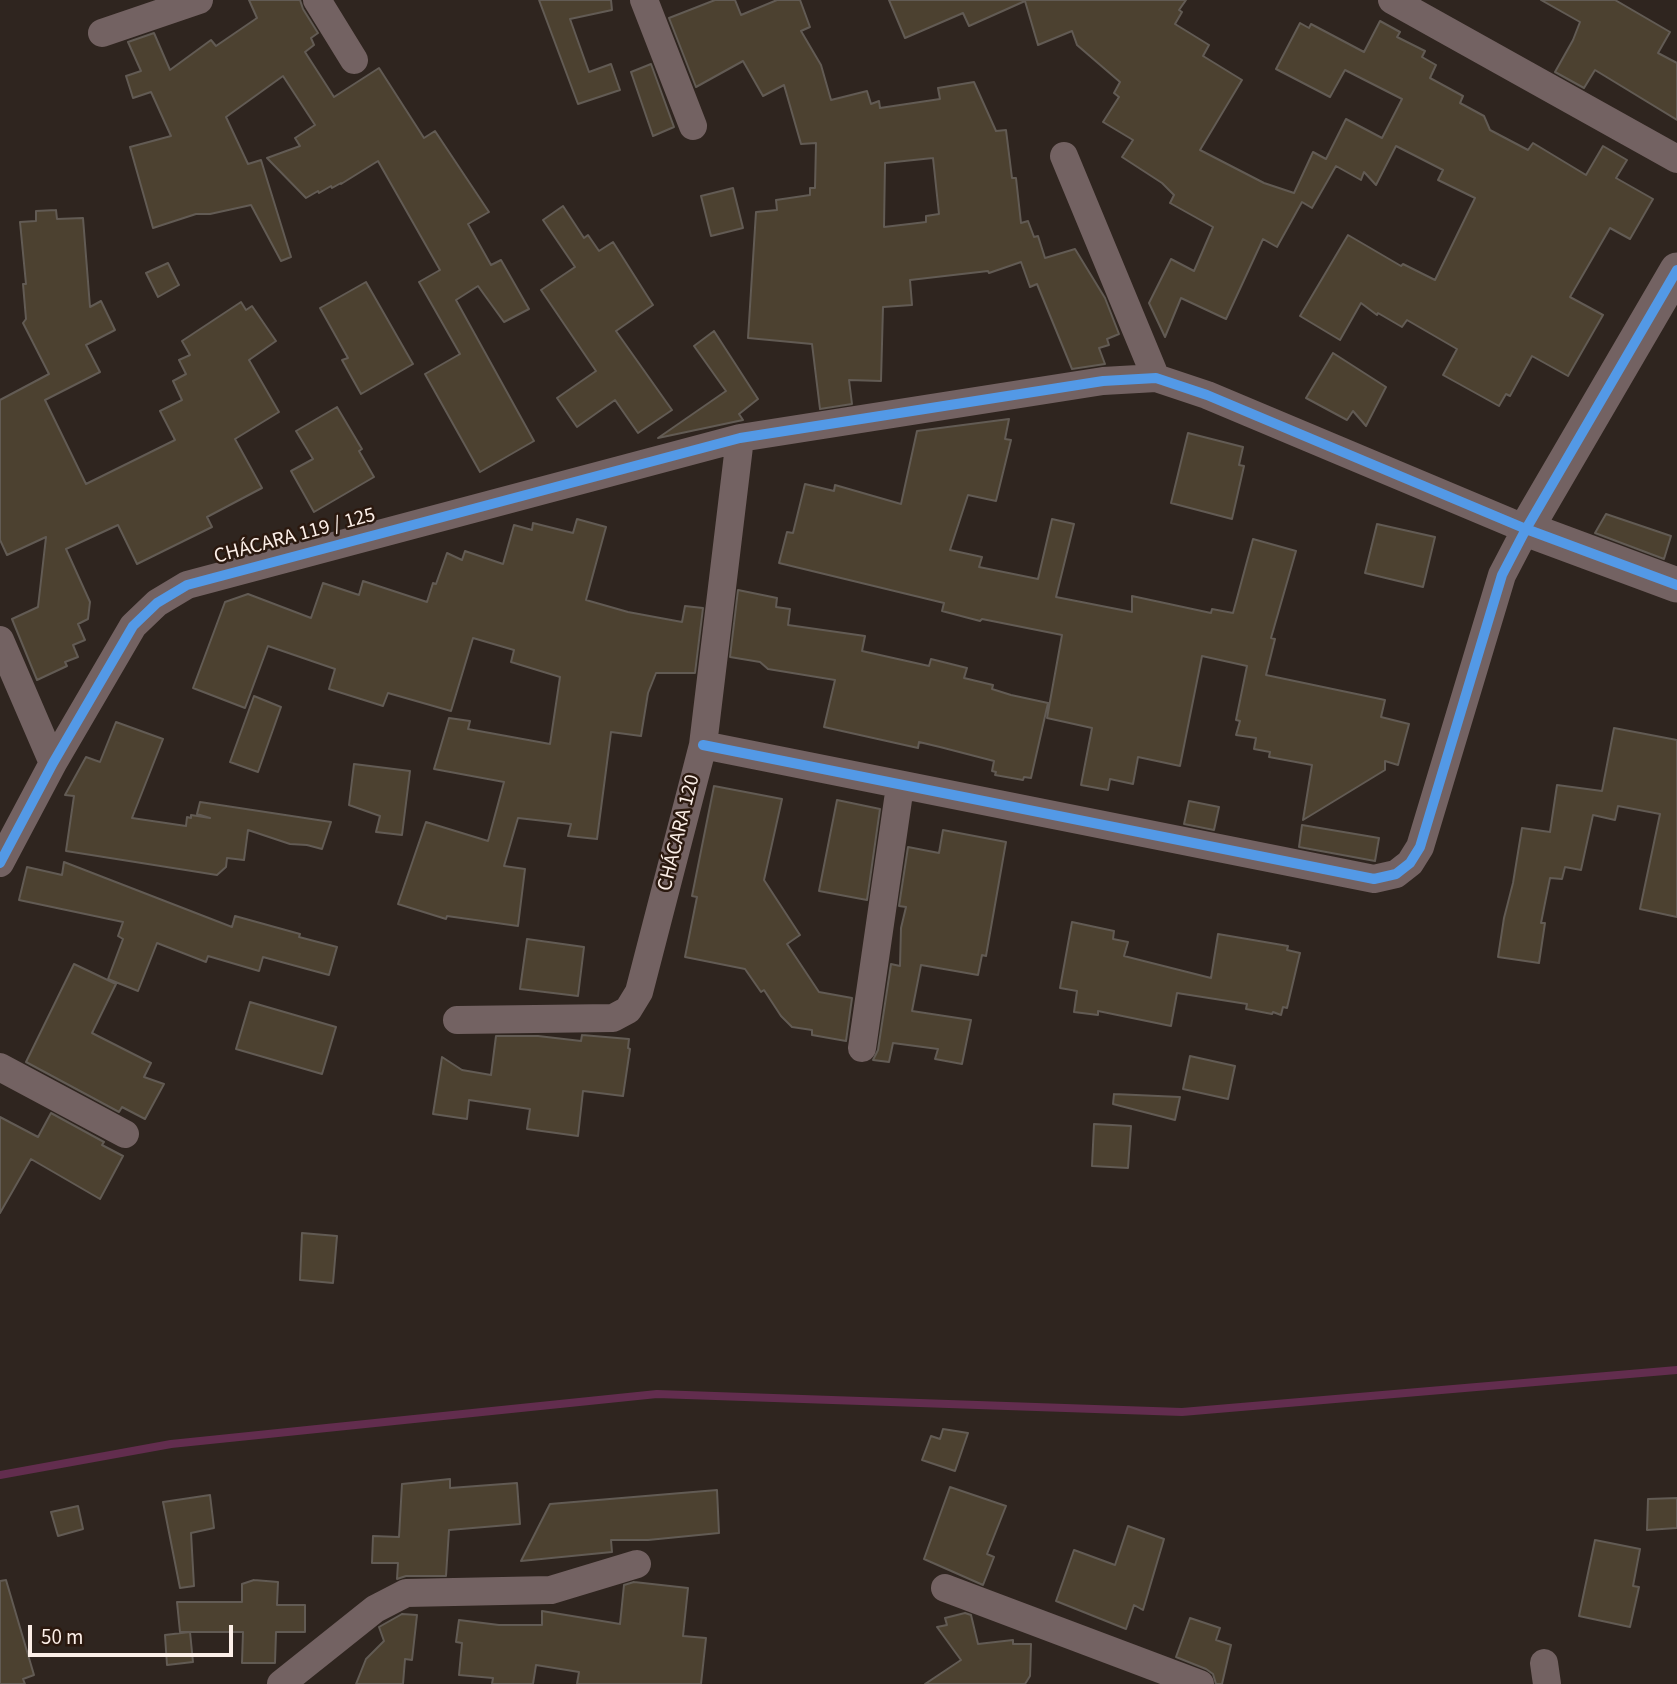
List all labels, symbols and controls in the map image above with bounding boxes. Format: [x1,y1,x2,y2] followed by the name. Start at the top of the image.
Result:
[212,503,378,571] street label: CHÁCARA 119 / 125
[653,772,707,894] street label: CHÁCARA 120
[32,1610,236,1654] scale bar
[41,1622,83,1652] text: 50 m

